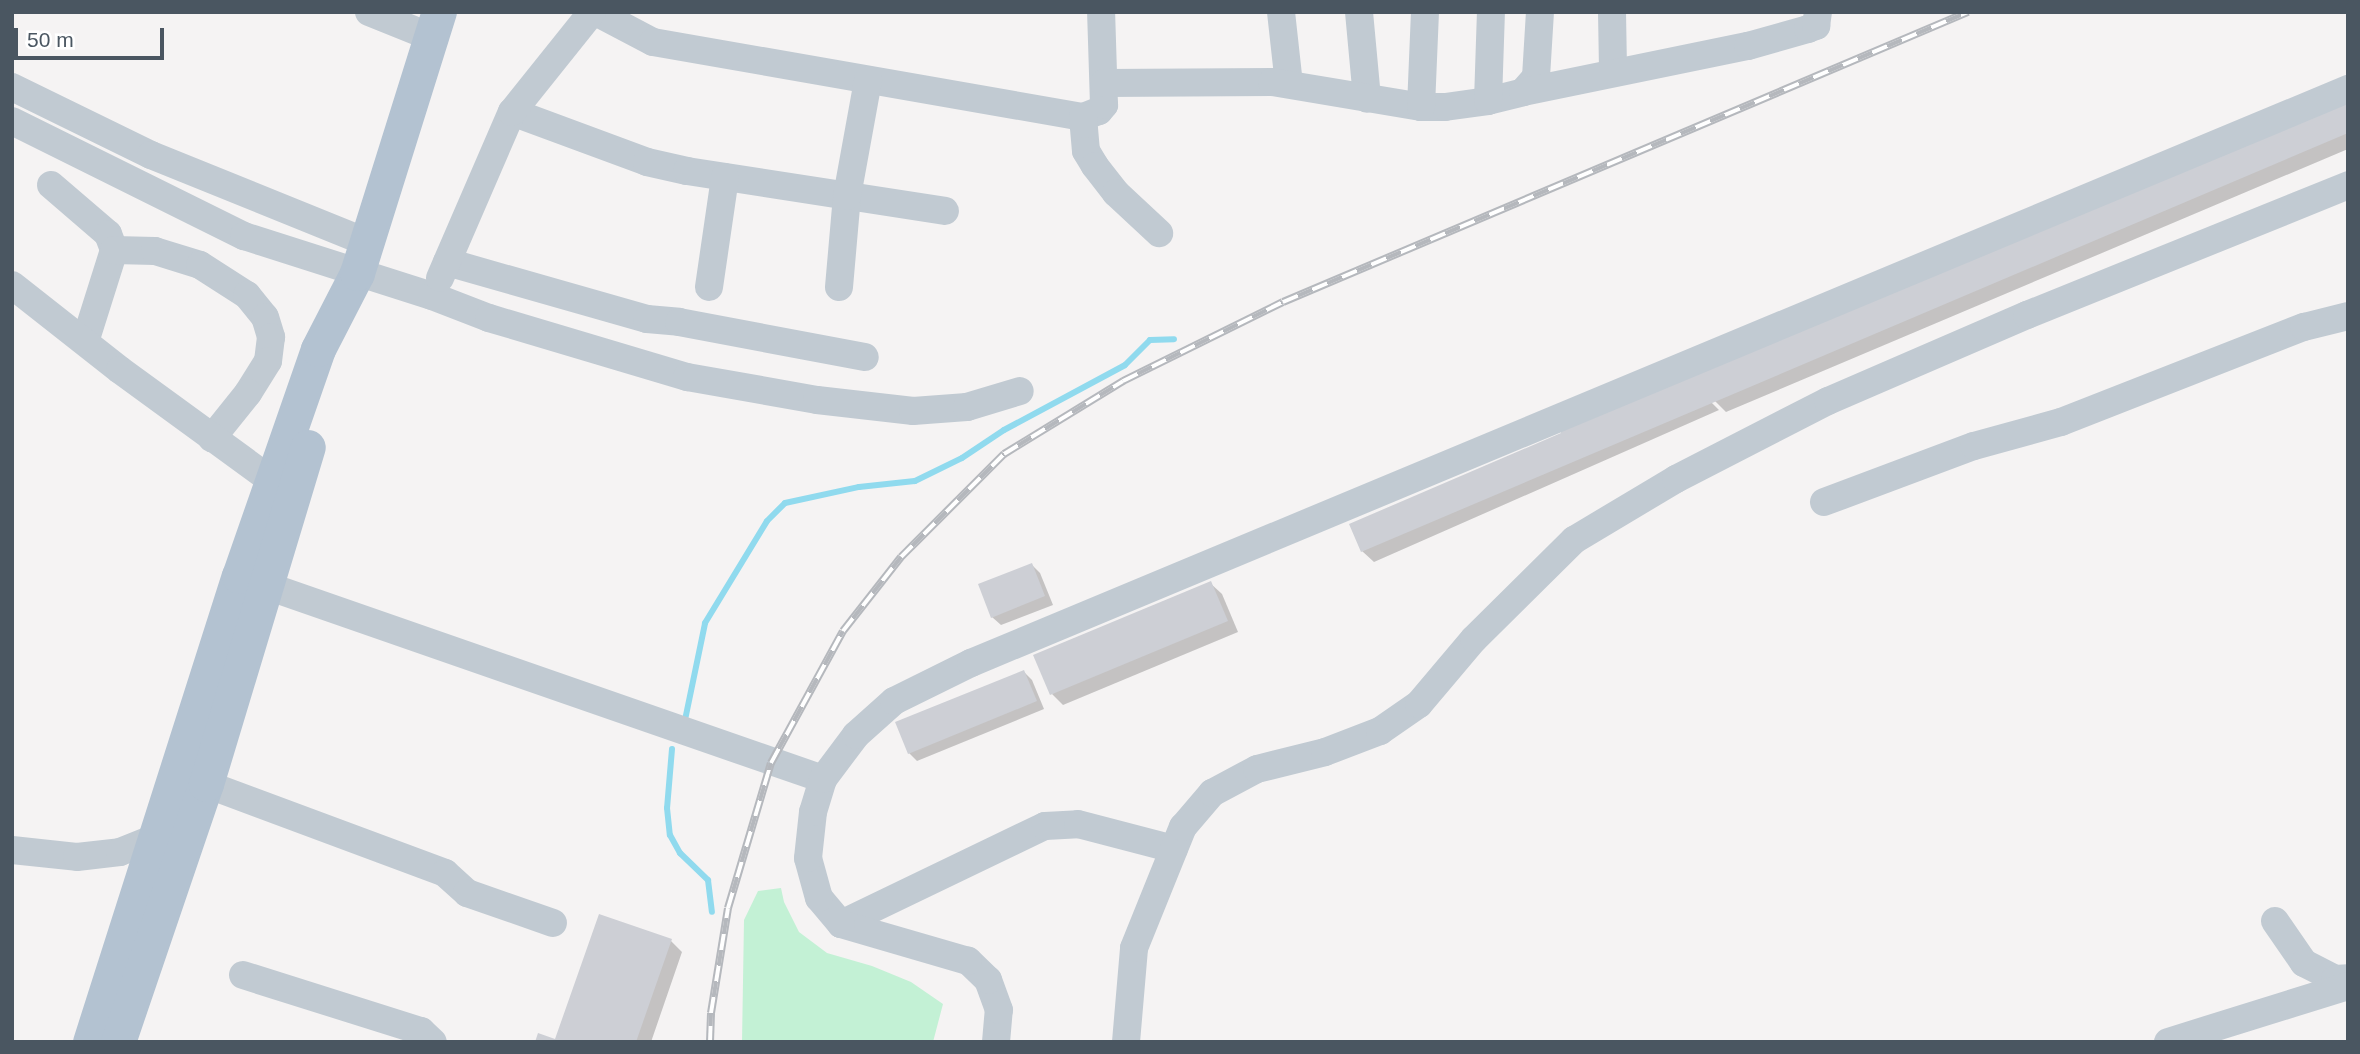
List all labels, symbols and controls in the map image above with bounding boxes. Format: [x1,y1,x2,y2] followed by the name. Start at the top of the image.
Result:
[18,14,168,58] scale bar
[27,28,74,51] text: 50 m

